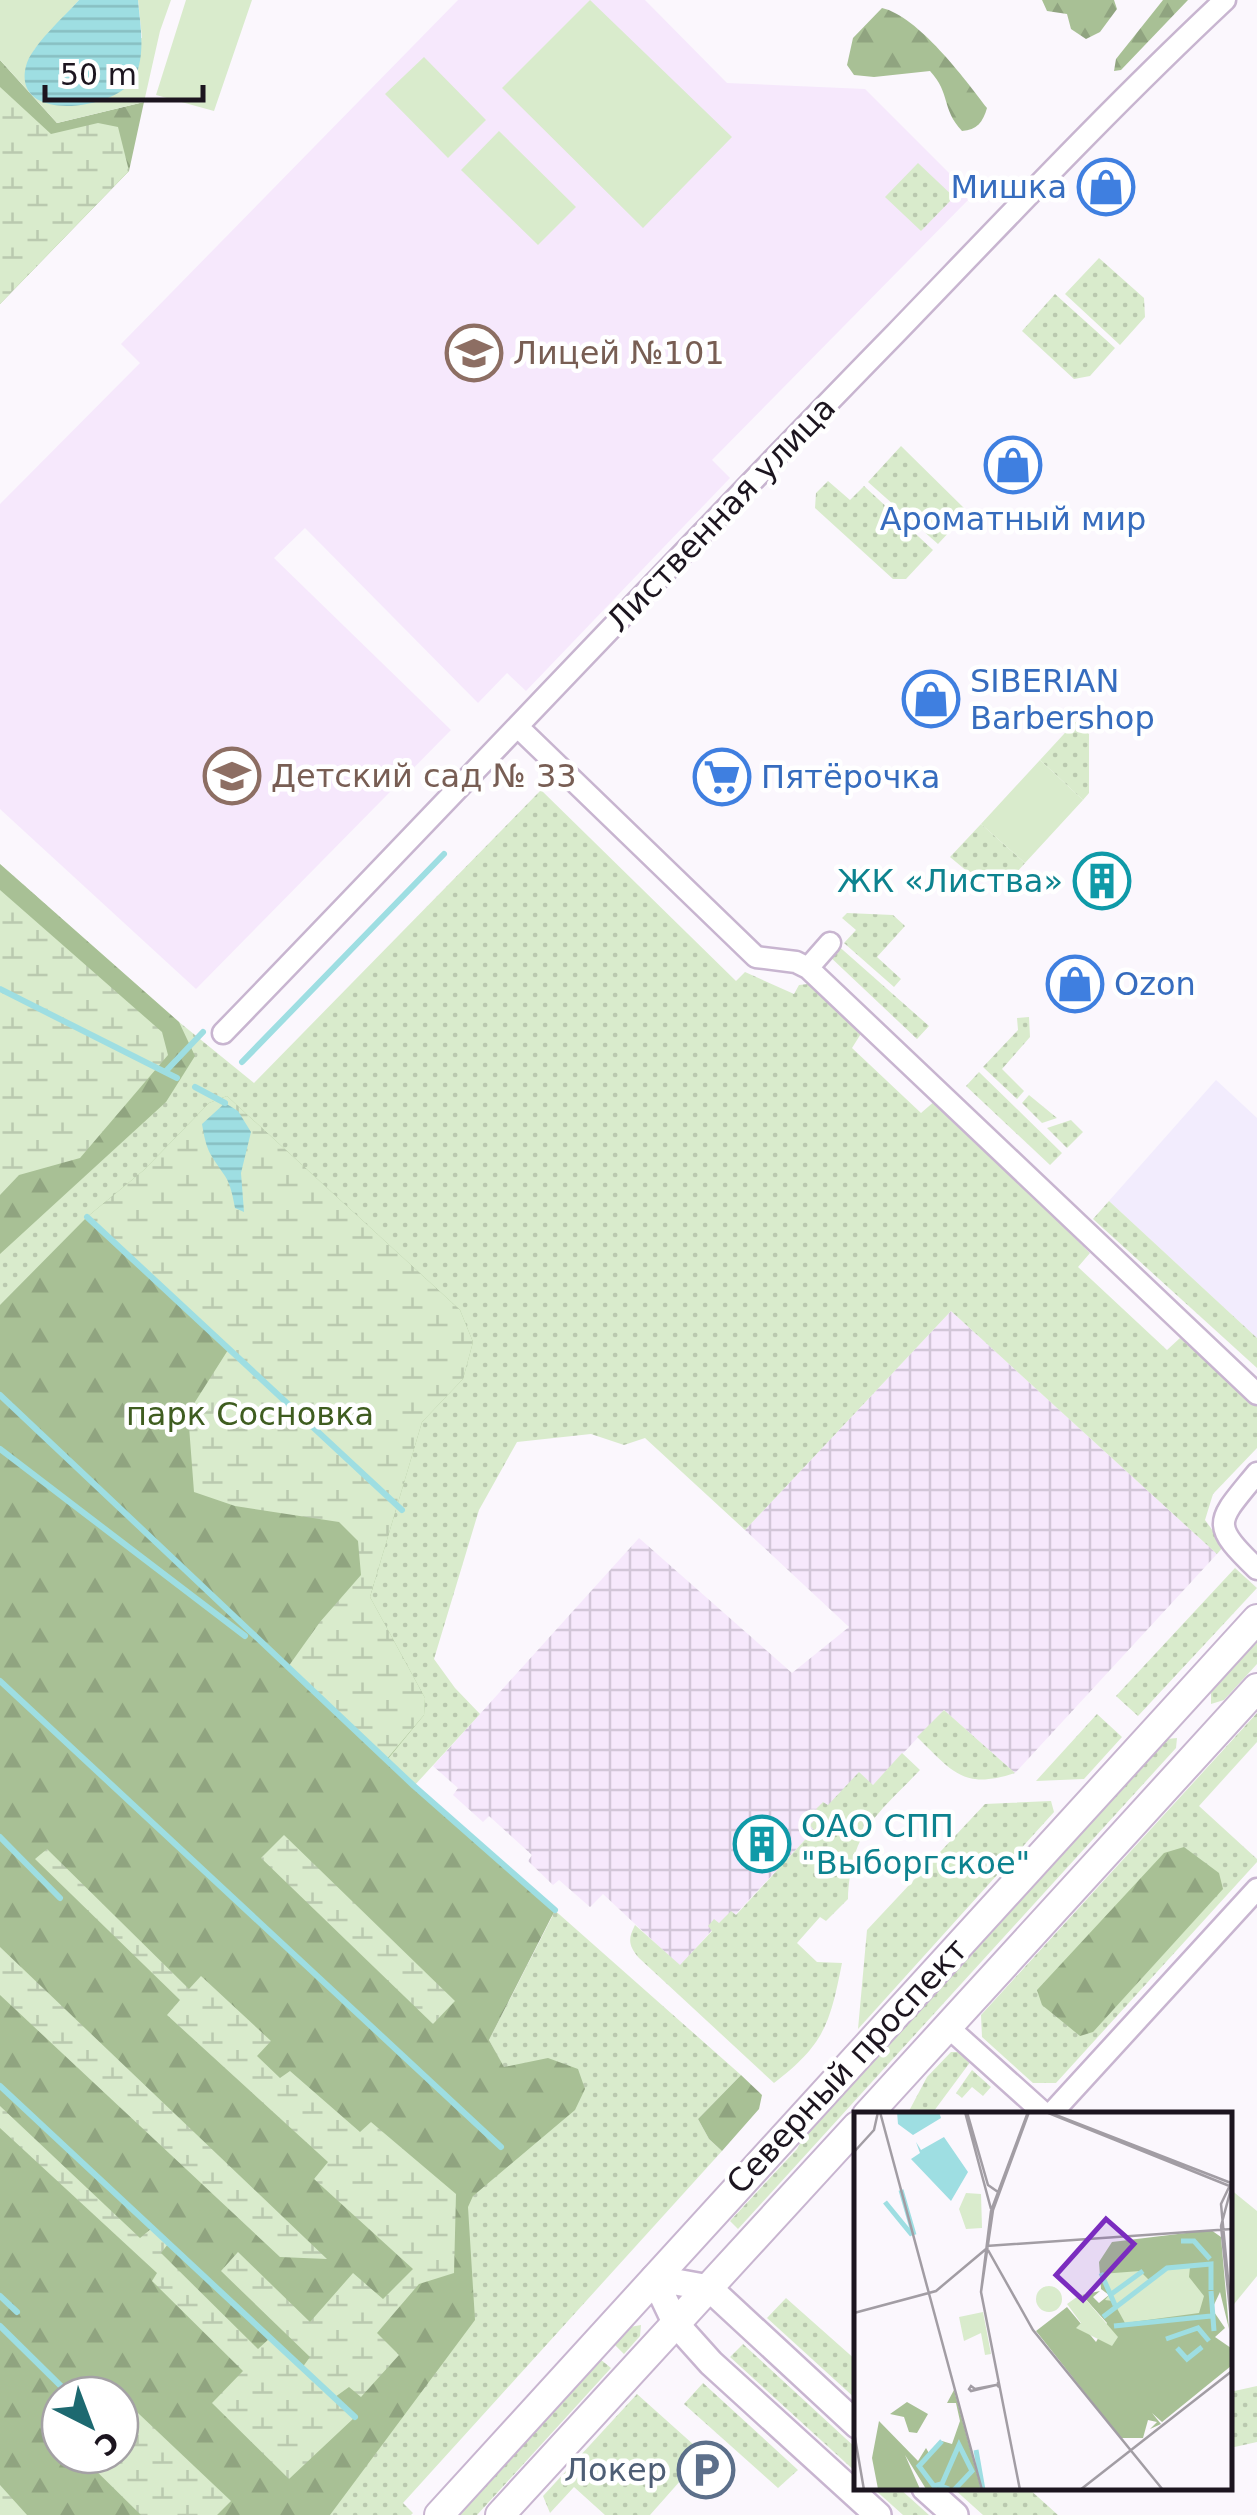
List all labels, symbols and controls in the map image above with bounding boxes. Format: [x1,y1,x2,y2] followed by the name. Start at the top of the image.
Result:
[45,40,202,102] scale bar
[60,57,137,92] text: 50 m
[1076,157,1136,217] shop icon: Мишка
[950,168,1067,206] place label: Мишка
[444,323,504,383] school or university icon: Лицей №101
[513,334,725,372] place label: Лицей №101
[599,389,843,639] street label: Лиственная улица
[983,435,1043,495] shop icon: Ароматный мир
[880,500,1146,538] place label: Ароматный мир
[970,662,1155,737] place label: SIBERIAN Barbershop
[901,669,961,729] shop icon: SIBERIAN Barbershop
[202,746,262,806] school or university icon: Детский сад № 33
[692,747,752,807] supermarket icon: Пятёрочка
[271,757,577,795] place label: Детский сад № 33
[761,758,940,796] place label: Пятёрочка
[1072,851,1132,911] building icon: ЖК «Листва»
[837,862,1063,900] place label: ЖК «Листва»
[1045,954,1105,1014] shop icon: Ozon
[1114,965,1196,1003] place label: Ozon
[126,1395,374,1433] park label: парк Сосновка
[801,1807,1030,1882] place label: ОАО СПП "Выборгское"
[732,1814,792,1874] building icon: ОАО СПП "Выборгское"
[719,1931,975,2201] street label: Северный проспект
[854,2112,1232,2490] inset map
[40,2375,140,2475] north arrow
[88,2424,125,2462] text: С
[676,2440,736,2500] parking icon: Локер
[564,2451,667,2489] place label: Локер

